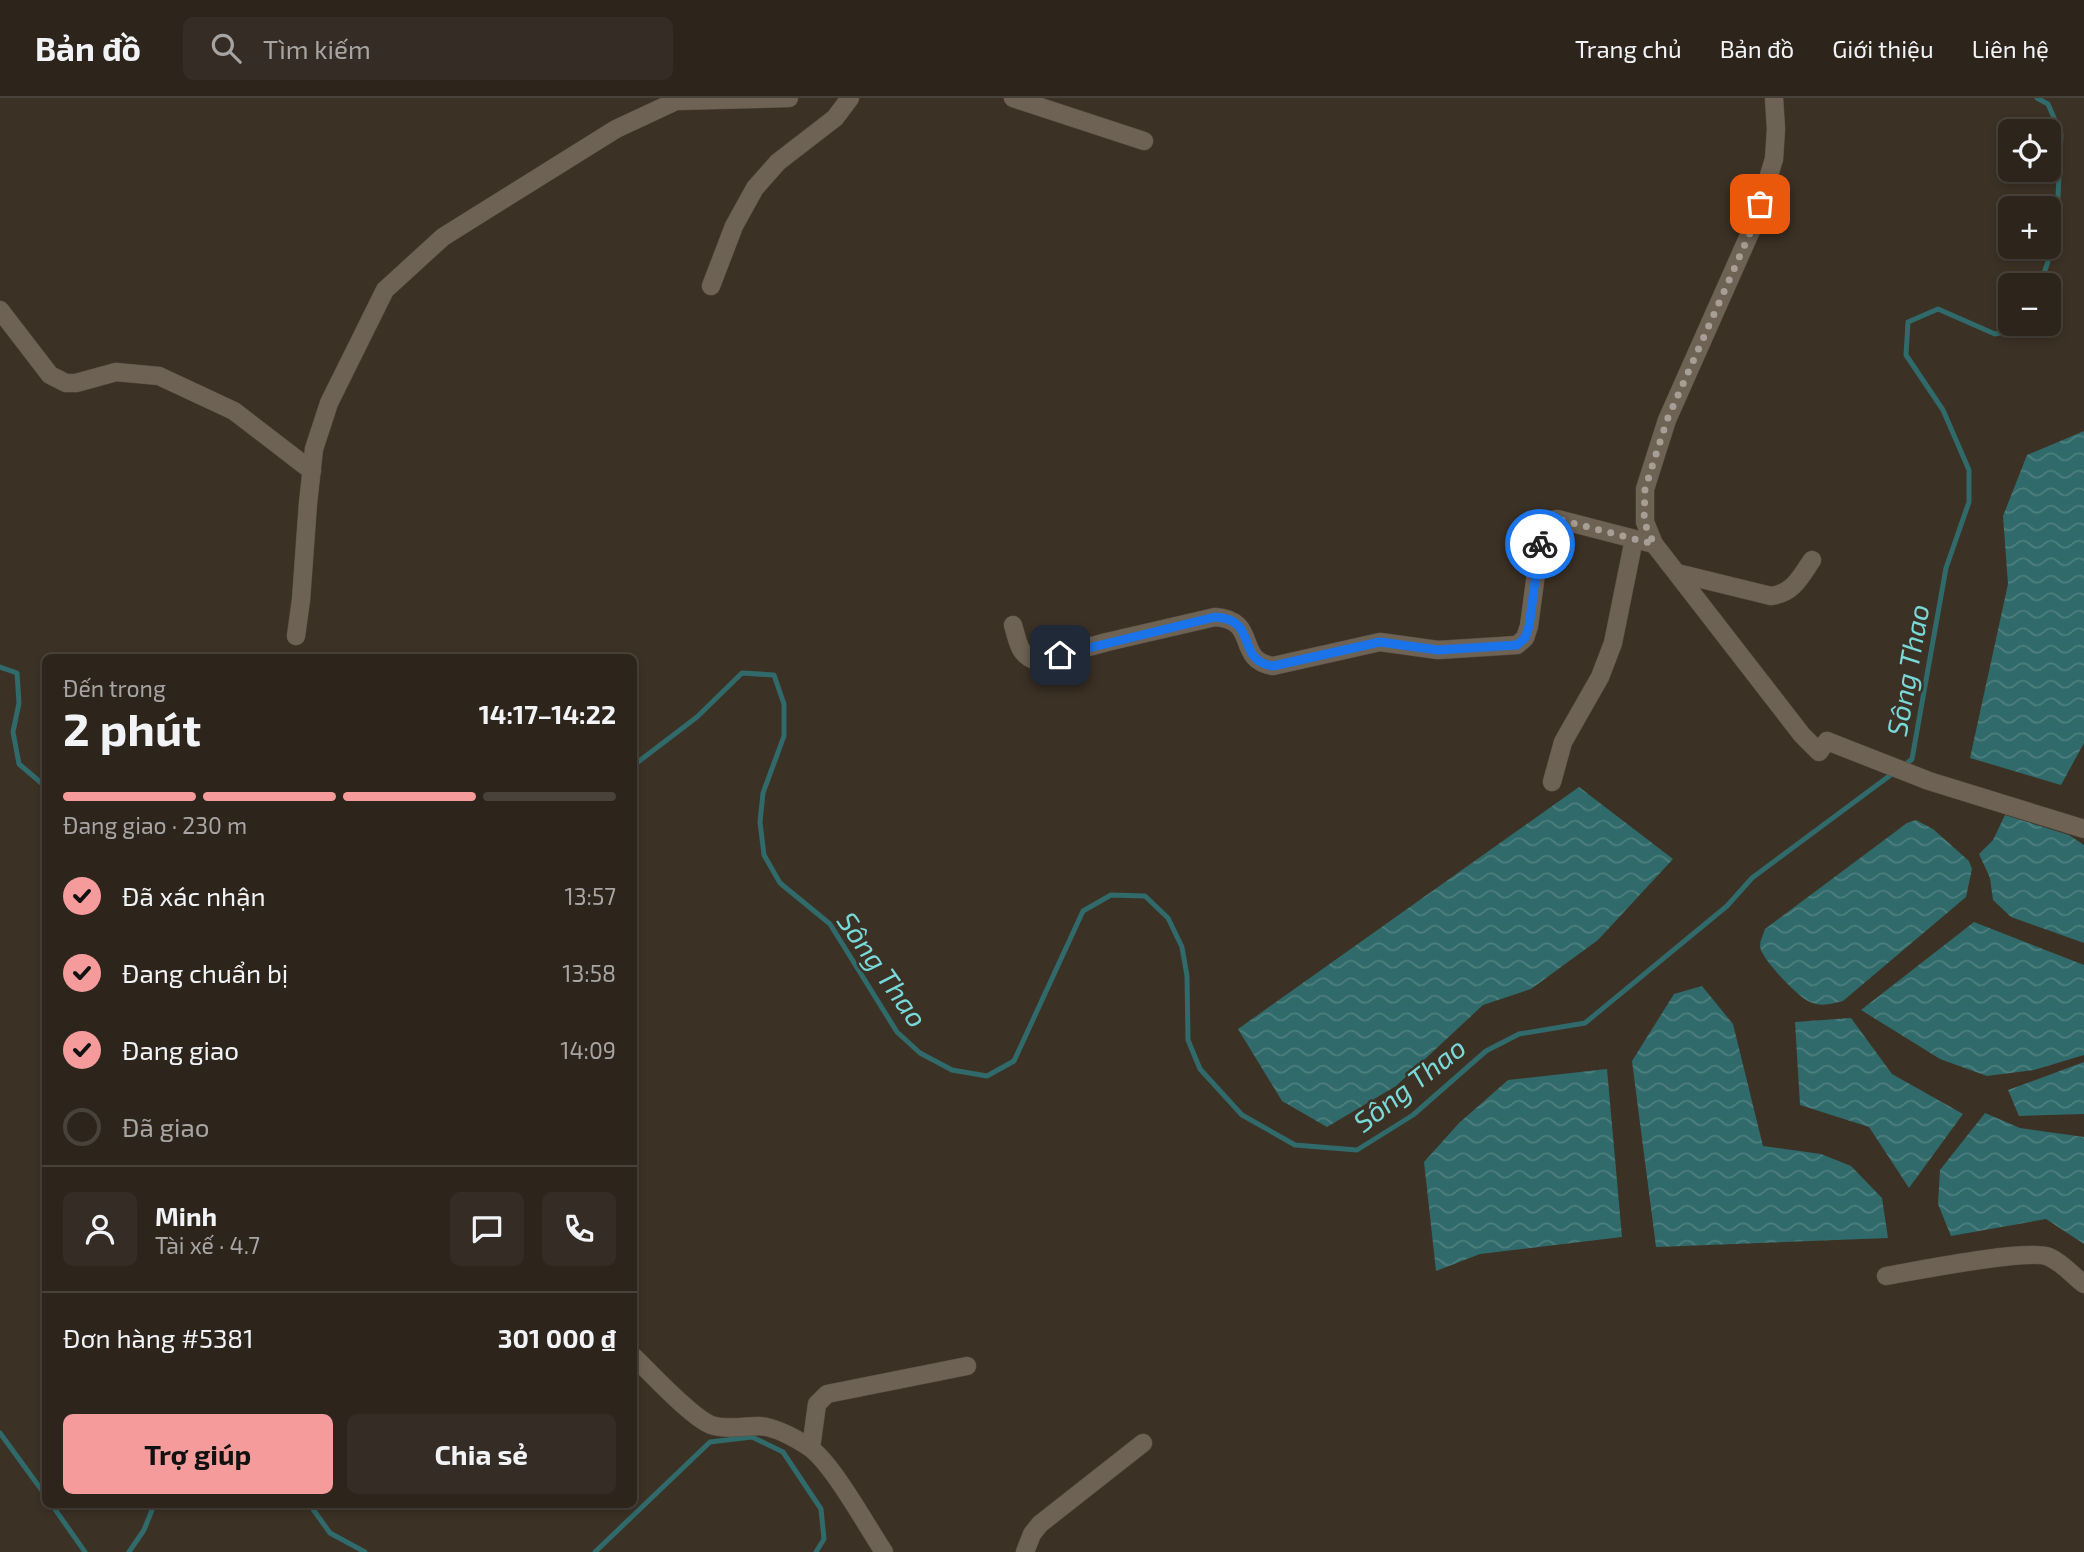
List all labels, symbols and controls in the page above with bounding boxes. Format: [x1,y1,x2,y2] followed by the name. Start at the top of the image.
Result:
[183,17,673,80] search box
[35,28,141,68] text: Bản đồ
[207,29,245,67] icon: search
[263,33,371,64] text: Tìm kiếm
[1575,34,1682,63] text: Trang chủ
[1720,34,1794,63] text: Bản đồ
[1832,34,1934,63] text: Giới thiệu
[1972,34,2049,63] text: Liên hệ
[1998,119,2061,336] map controls
[1998,119,2061,182] button: locate
[1730,174,1790,234] pin
[1741,185,1779,223] icon: bag
[1998,196,2061,259] button: +
[1998,273,2061,336] button: −
[1505,509,1575,579] courier
[1521,525,1559,563] icon: bike
[1879,601,1935,739] water label: Sông Thao
[1030,625,1090,685] pin
[1041,636,1079,674] icon: home
[63,674,166,702] text: Đến trong
[479,698,616,729] text: 14:17–14:22
[63,700,201,755] text: 2 phút
[63,811,247,839] text: Đang giao · 230 m
[63,877,101,915] icon: check
[122,880,266,911] text: Đã xác nhận
[565,882,616,910] text: 13:57
[831,905,935,1033] water label: Sông Thao
[63,954,101,992] icon: check
[122,957,288,988] text: Đang chuẩn bị
[562,959,616,987] text: 13:58
[1346,1030,1472,1138] water label: Sông Thao
[63,1031,101,1069] icon: check
[122,1034,239,1065] text: Đang giao
[560,1036,616,1064] text: 14:09
[122,1111,209,1142] text: Đã giao
[63,1192,137,1266] button: person
[450,1192,524,1266] button: chat
[542,1192,616,1266] button: phone
[155,1200,217,1231] text: Minh
[155,1231,260,1259] text: Tài xế · 4.7
[63,1322,254,1353] text: Đơn hàng #5381
[498,1322,616,1353] text: 301 000 ₫
[63,1414,333,1494] button: Trợ giúp
[347,1414,616,1494] button: Chia sẻ

